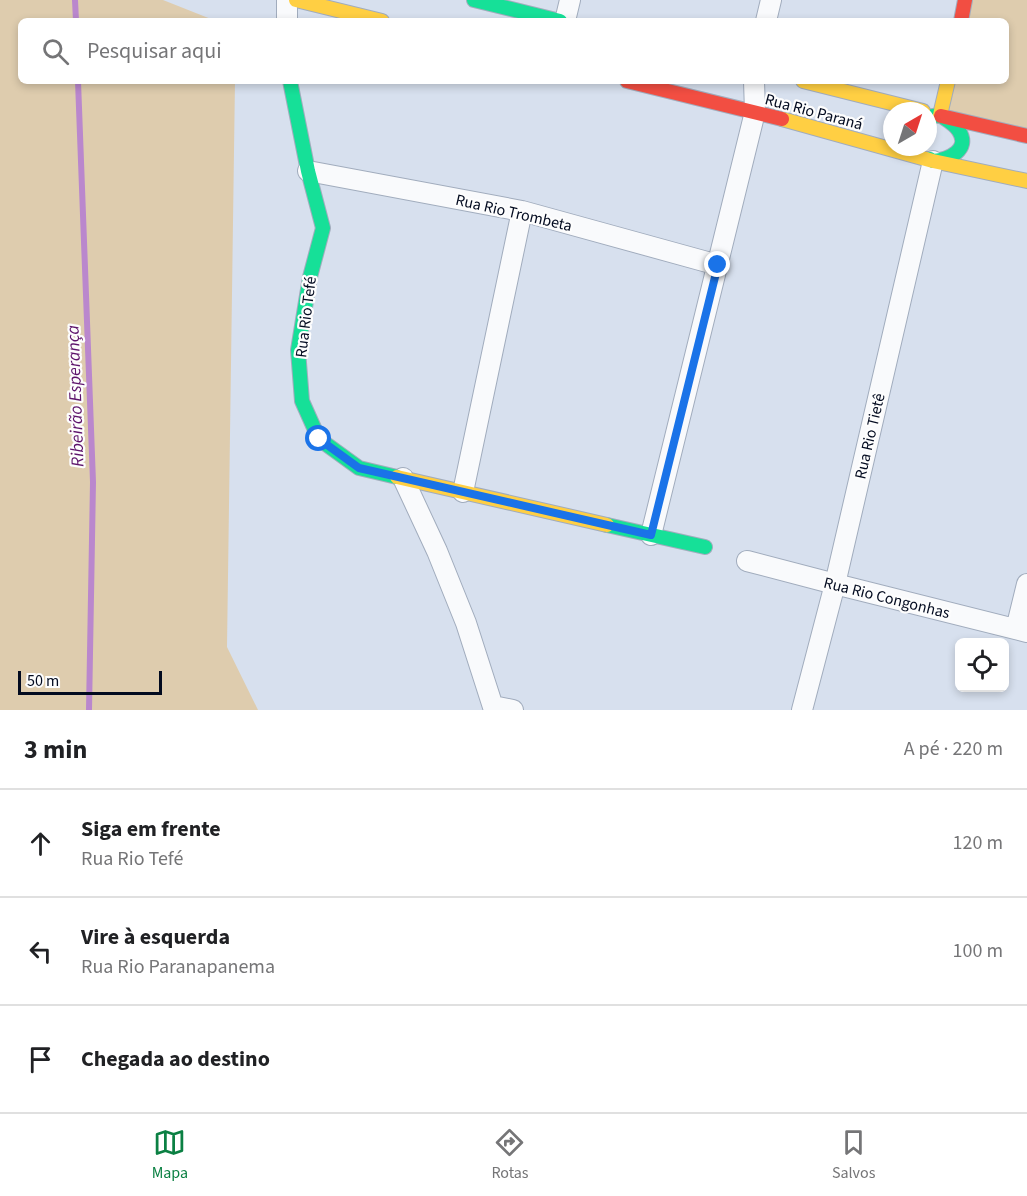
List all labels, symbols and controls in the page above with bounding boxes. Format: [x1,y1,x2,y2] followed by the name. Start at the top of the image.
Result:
[18,18,1009,84] search box
[39,35,72,68] icon: search
[87,35,222,67] text: Pesquisar aqui
[762,88,865,136] street label: Rua Rio Paraná
[883,102,937,156] north arrow
[453,189,574,237] street label: Rua Rio Trombeta
[704,251,730,277] route end
[290,275,322,359] street label: Rua Rio Tefé
[61,324,90,467] water label: Ribeirão Esperança
[849,391,891,481] street label: Rua Rio Tietê
[305,425,331,451] route start
[821,572,952,624] street label: Rua Rio Congonhas
[955,638,1009,692] map controls
[955,638,1009,692] button: locate
[18,668,162,696] scale bar
[27,670,59,692] text: 50 m
[24,731,87,768] text: 3 min
[904,735,1003,763] text: A pé · 220 m
[81,813,221,845] text: Siga em frente
[24,827,57,860] icon: ahead
[953,829,1003,857] text: 120 m
[81,845,183,873] text: Rua Rio Tefé
[81,921,230,953] text: Vire à esquerda
[24,935,57,968] icon: left
[953,937,1003,965] text: 100 m
[81,953,275,981] text: Rua Rio Paranapanema
[24,1043,57,1076] icon: arrive
[81,1043,270,1075] text: Chegada ao destino
[152,1126,188,1184] tab: Mapa
[491,1126,529,1184] tab: Rotas
[832,1126,875,1184] tab: Salvos

